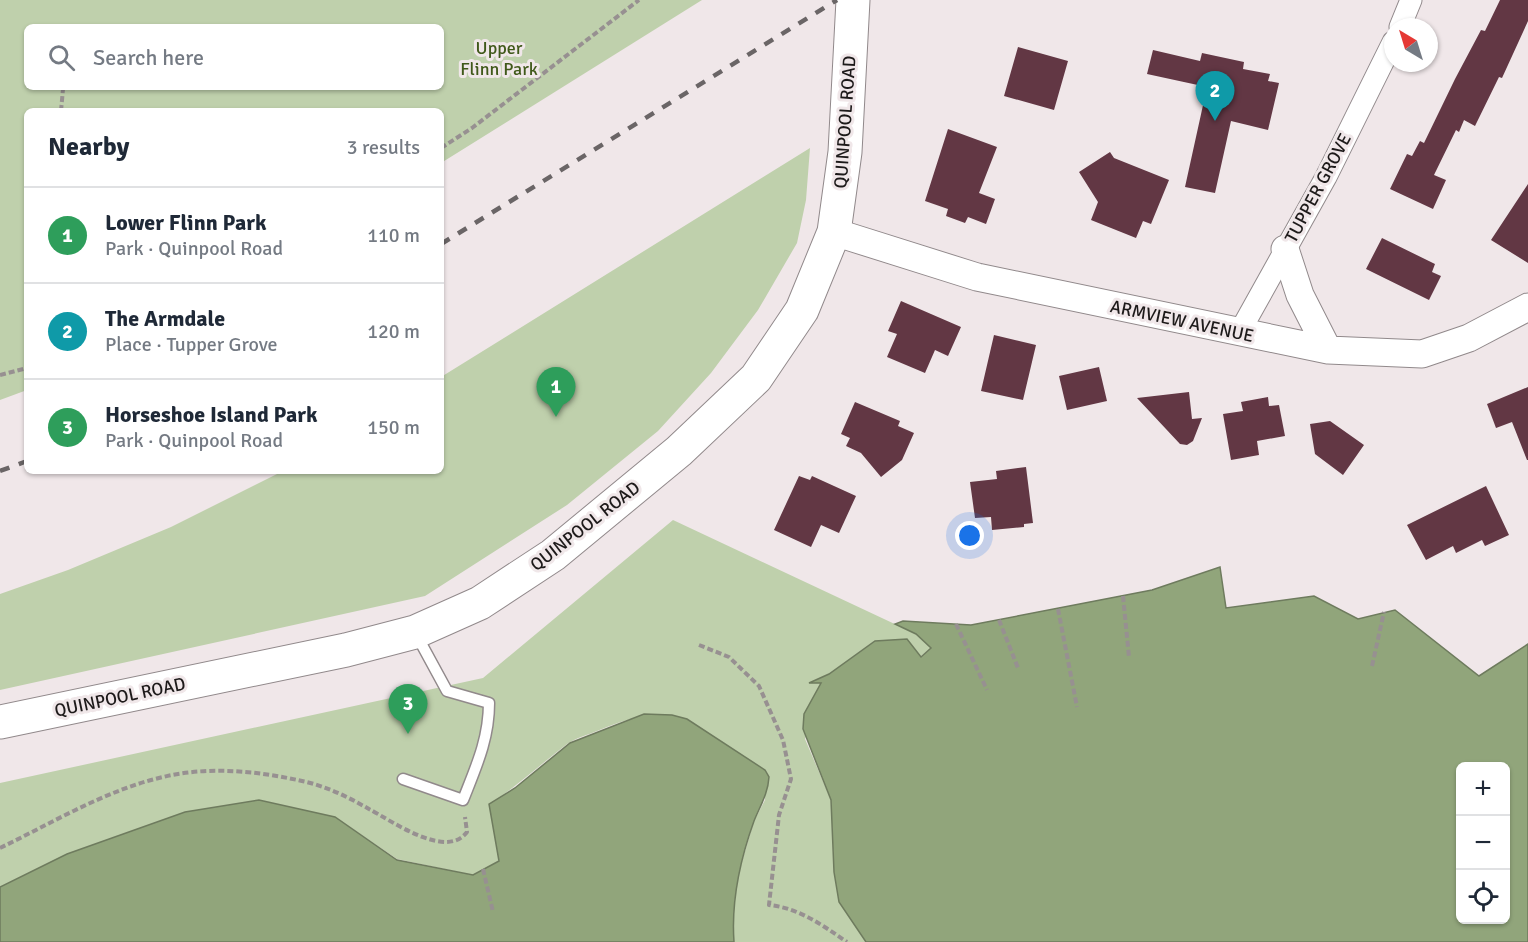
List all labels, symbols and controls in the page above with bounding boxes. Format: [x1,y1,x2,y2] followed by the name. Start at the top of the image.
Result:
[1384,18,1438,72] north arrow
[24,24,444,90] search box
[460,37,538,80] park label: Upper Flinn Park
[45,41,78,74] icon: search
[93,44,204,71] text: Search here
[829,55,861,189] street label: QUINPOOL ROAD
[1196,72,1234,121] pin: 2
[1280,130,1356,246] street label: TUPPER GROVE
[48,131,129,163] text: Nearby
[347,135,420,160] text: 3 results
[105,209,267,236] text: Lower Flinn Park
[62,223,73,248] text: 1
[367,223,420,248] text: 110 m
[105,236,283,261] text: Park · Quinpool Road
[1108,295,1256,347] street label: ARMVIEW AVENUE
[105,305,225,332] text: The Armdale
[62,319,73,344] text: 2
[367,319,420,344] text: 120 m
[105,332,278,357] text: Place · Tupper Grove
[536,368,576,417] pin: 1
[105,401,318,428] text: Horseshoe Island Park
[62,415,73,440] text: 3
[367,415,420,440] text: 150 m
[105,428,283,453] text: Park · Quinpool Road
[526,476,644,576] street label: QUINPOOL ROAD
[955,521,984,550] your location
[53,672,187,722] street label: QUINPOOL ROAD
[388,684,428,734] pin: 3
[1456,762,1510,924] map controls
[1456,762,1510,816] button: +
[1456,816,1510,870] button: −
[1456,870,1510,924] button: locate

